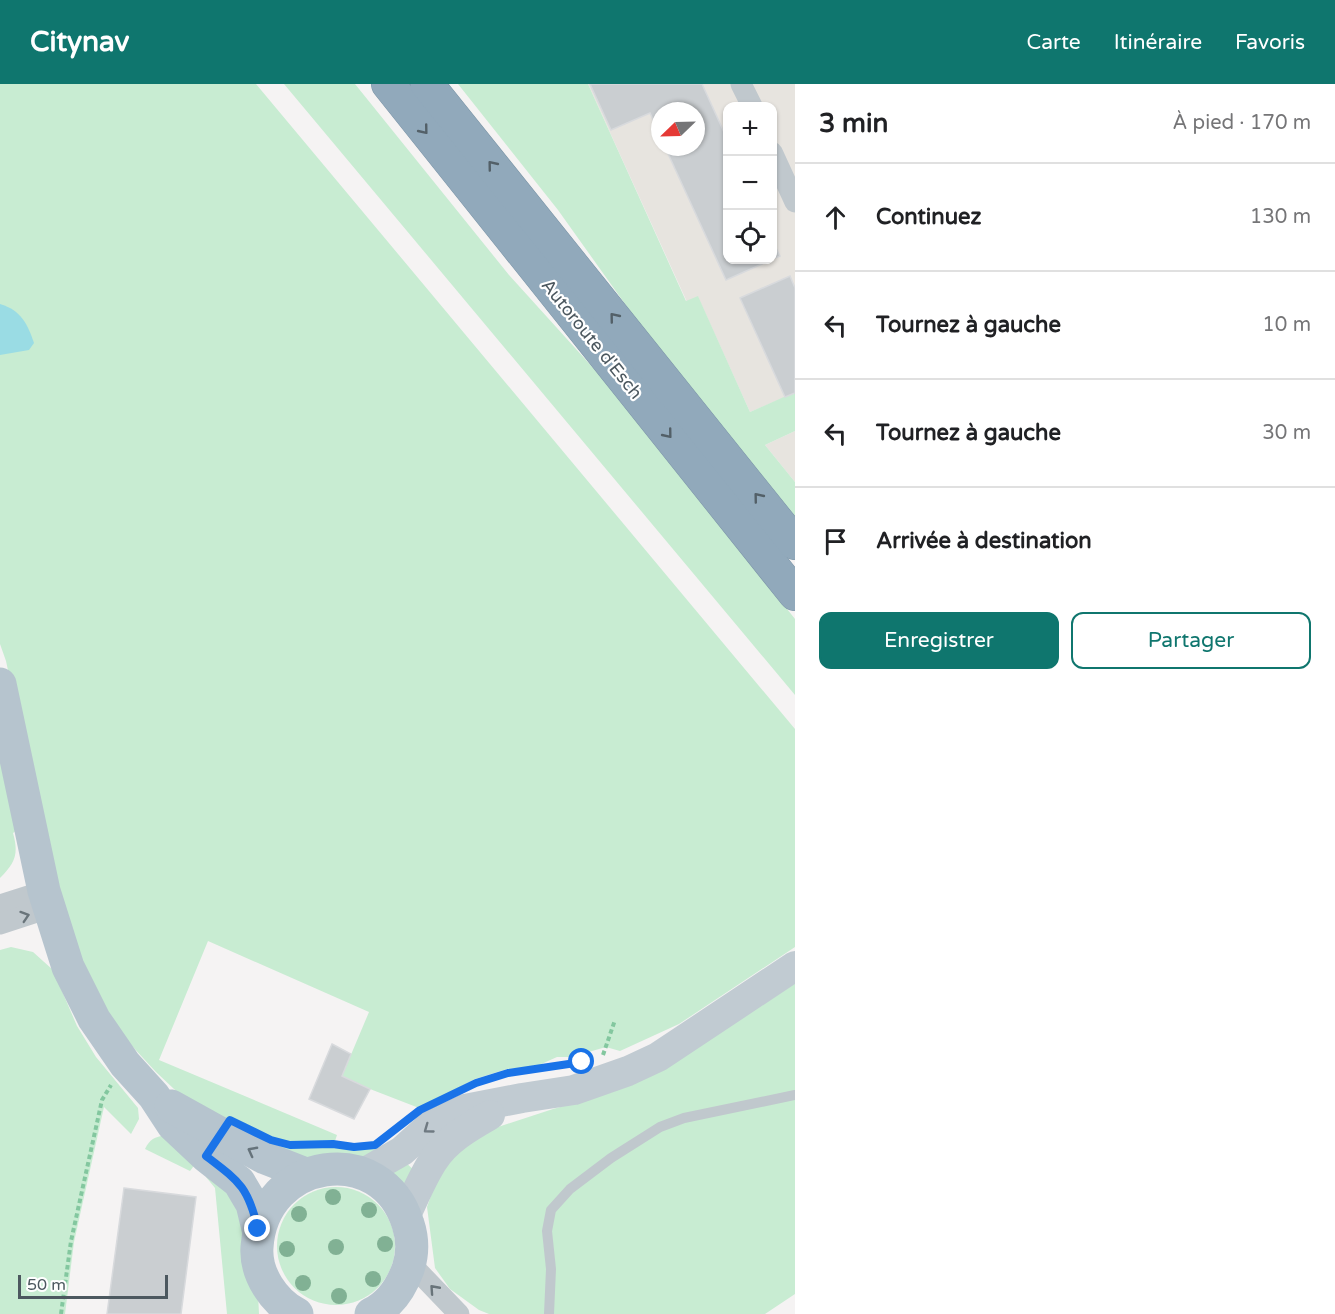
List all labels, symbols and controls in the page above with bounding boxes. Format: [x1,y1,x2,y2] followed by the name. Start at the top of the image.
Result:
[30,25,129,59] text: Citynav
[1027,30,1081,55] text: Carte
[1114,30,1202,55] text: Itinéraire
[1235,30,1305,55] text: Favoris
[651,102,705,156] north arrow
[723,102,777,264] map controls
[723,102,777,156] button: +
[819,108,888,139] text: 3 min
[1173,111,1311,135] text: À pied · 170 m
[417,123,428,134] one-way arrow
[723,156,777,210] button: −
[489,161,500,172] one-way arrow
[819,201,852,234] icon: ahead
[876,204,981,230] text: Continuez
[1250,205,1311,229] text: 130 m
[723,210,777,264] button: locate
[537,275,647,403] street label: Autoroute d'Esch
[819,309,852,342] icon: left
[876,312,1061,338] text: Tournez à gauche
[611,313,622,324] one-way arrow
[1262,313,1311,337] text: 10 m
[819,417,852,450] icon: left
[876,420,1061,446] text: Tournez à gauche
[1262,421,1311,445] text: 30 m
[661,428,672,439] one-way arrow
[755,493,766,504] one-way arrow
[819,525,852,558] icon: arrive
[876,528,1092,554] text: Arrivée à destination
[819,612,1059,669] button: Enregistrer
[1071,612,1311,669] button: Partager
[19,911,30,923] one-way arrow
[568,1048,594,1074] route start
[423,1122,434,1133] one-way arrow
[248,1147,258,1158] one-way arrow
[244,1215,270,1241] route end
[18,1272,168,1300] scale bar
[27,1275,66,1295] text: 50 m
[430,1285,441,1296] one-way arrow

